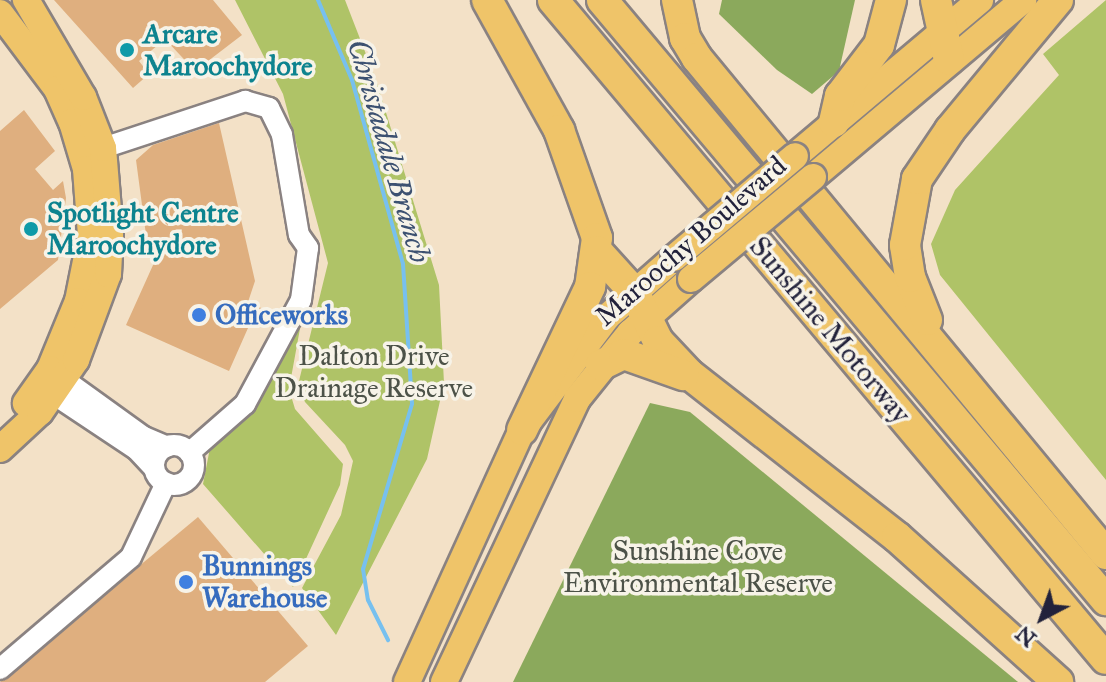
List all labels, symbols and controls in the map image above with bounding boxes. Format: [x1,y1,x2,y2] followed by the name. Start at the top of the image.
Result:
[143,17,313,83] place label: Arcare Maroochydore
[340,35,438,267] water label: Christadale Branch
[118,41,136,59] marker: Arcare Maroochydore
[589,149,793,333] street label: Maroochy Boulevard
[47,196,239,262] place label: Spotlight Centre Maroochydore
[22,220,40,238] marker: Spotlight Centre Maroochydore
[742,230,918,430] street label: Sunshine Motorway
[215,298,348,332] place label: Officeworks
[190,306,208,324] marker: Officeworks
[275,339,473,405] park label: Dalton Drive Drainage Reserve
[563,534,833,600] park label: Sunshine Cove Environmental Reserve
[202,549,328,615] place label: Bunnings Warehouse
[177,573,195,591] marker: Bunnings Warehouse
[1002,578,1082,658] north arrow
[1010,620,1042,653] text: N

